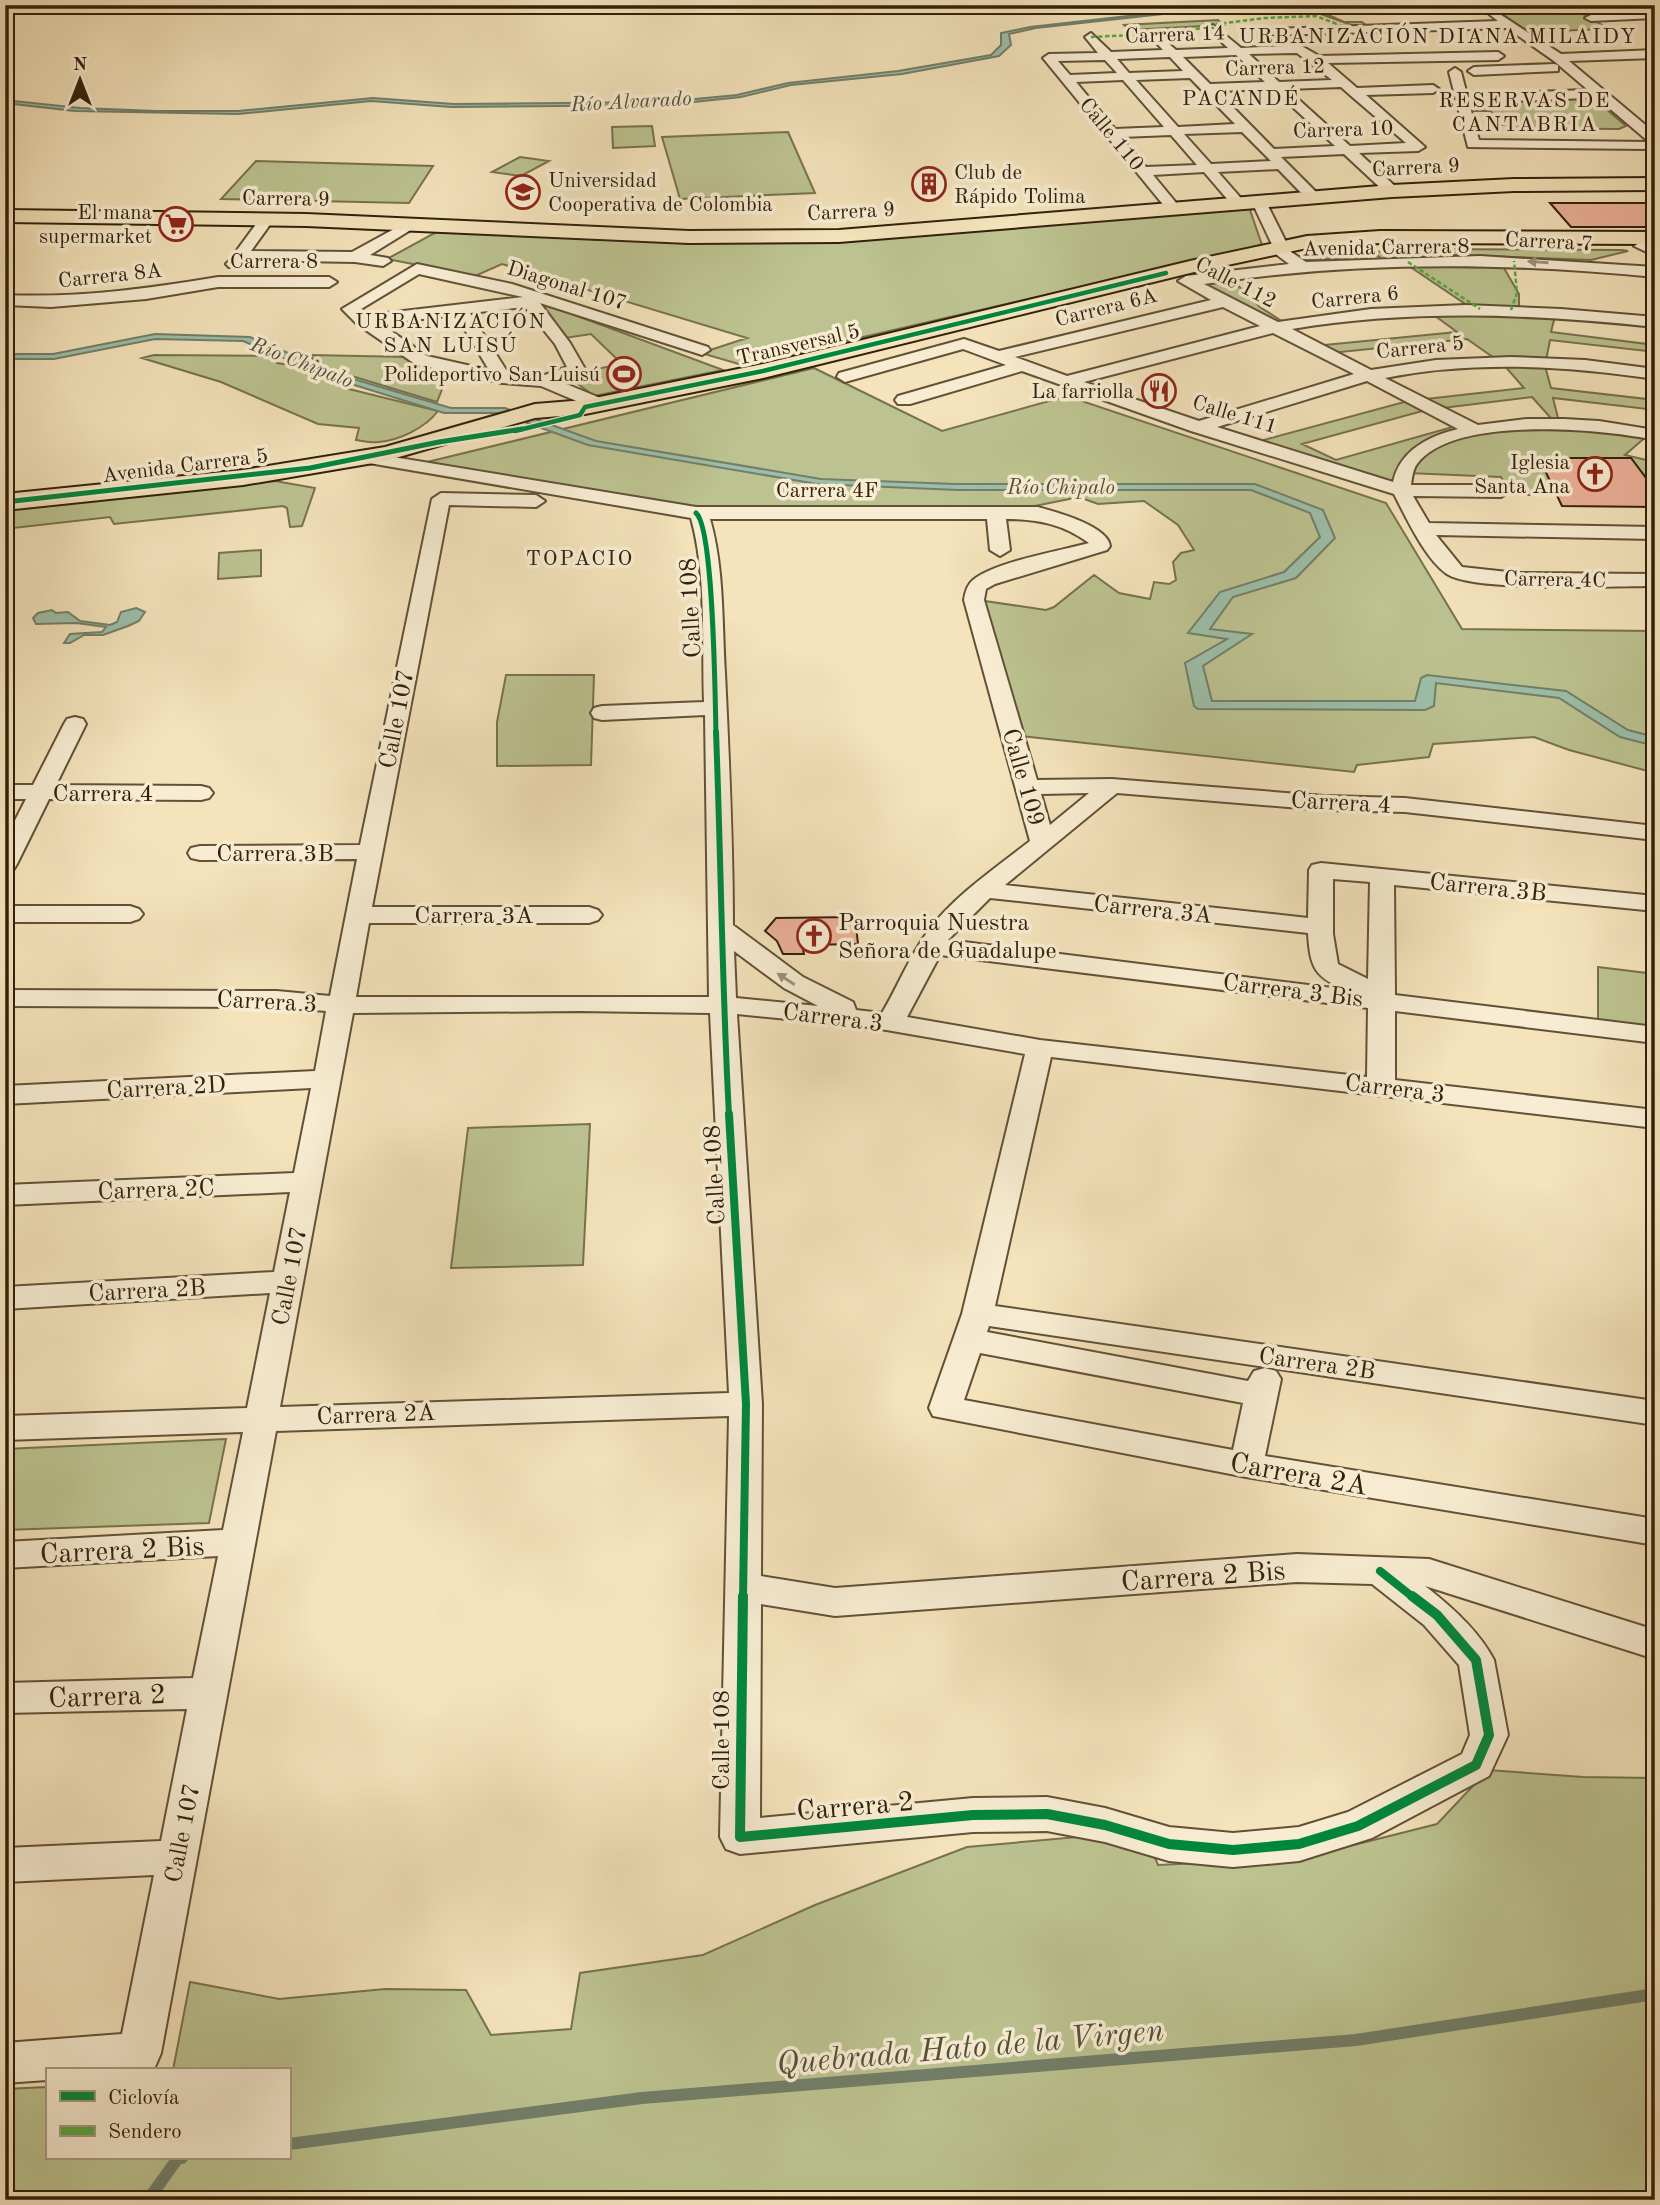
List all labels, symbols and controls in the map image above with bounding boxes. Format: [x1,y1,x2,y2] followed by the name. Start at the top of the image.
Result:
[1239,22,1637,48] district label: URBANIZACIÓN DIANA MILAIDY
[1124,23,1226,48] street label: Carrera 14
[46,46,116,116] north arrow
[73,56,88,75] text: N
[1224,56,1326,81] street label: Carrera 12
[1182,85,1300,110] district label: PACANDÉ
[569,89,692,116] water label: Río Alvarado
[1438,91,1612,136] district label: RESERVAS DE CANTABRIA
[1075,95,1147,175] street label: Calle 110
[1292,118,1394,143] street label: Carrera 10
[1371,156,1461,181] street label: Carrera 9
[954,163,1086,208] place label: Club de Rápido Tolima
[910,165,948,203] building icon: Club de Rápido Tolima
[548,171,773,216] place label: Universidad Cooperativa de Colombia
[504,173,542,211] school or university icon: Universidad Cooperativa de Colombia
[242,188,330,211] street label: Carrera 9
[806,200,896,225] street label: Carrera 9
[39,203,152,248] place label: El mana supermarket
[157,205,195,243] supermarket icon: El mana supermarket
[1504,230,1594,255] street label: Carrera 7
[1302,237,1470,260] street label: Avenida Carrera 8
[230,252,318,273] street label: Carrera 8
[1191,254,1279,313] street label: Calle 112
[1527,257,1549,268] one-way arrow
[504,258,629,315] street label: Diagonal 107
[57,261,163,292] street label: Carrera 8A
[1310,283,1400,314] street label: Carrera 6
[1053,286,1160,331] street label: Carrera 6A
[355,307,547,357] district label: URBANIZACIÓN SAN LUISÚ
[735,321,862,370] street label: Transversal 5
[1375,333,1465,364] street label: Carrera 5
[246,334,356,393] water label: Río Chipalo
[605,355,643,393] sports icon: Polideportivo San Luisú
[383,365,600,386] place label: Polideportivo San Luisú
[1140,372,1178,410] restaurant icon: La farriolla
[1031,382,1134,403] place label: La farriolla
[1189,393,1280,438] street label: Calle 111
[101,446,269,487] street label: Avenida Carrera 5
[1474,453,1570,498] place label: Iglesia Santa Ana
[1576,455,1614,493] church icon: Iglesia Santa Ana
[1006,478,1115,499] water label: Río Chipalo
[776,481,878,502] street label: Carrera 4F
[526,549,634,570] district label: TOPACIO
[677,557,707,659] street label: Calle 108
[1504,569,1606,592] street label: Carrera 4C
[377,668,419,771] street label: Calle 107
[997,726,1047,829] street label: Calle 109
[53,783,154,807] street label: Carrera 4
[1290,789,1392,819] street label: Carrera 4
[216,843,334,867] street label: Carrera 3B
[1428,871,1548,907] street label: Carrera 3B
[1092,893,1213,929] street label: Carrera 3A
[414,905,534,929] street label: Carrera 3A
[838,912,1057,964] place label: Parroquia Nuestra Señora de Guadalupe
[795,917,833,955] church icon: Parroquia Nuestra Señora de Guadalupe
[1221,971,1364,1012] street label: Carrera 3 Bis
[776,972,795,985] one-way arrow
[216,988,318,1018] street label: Carrera 3
[781,1001,884,1037] street label: Carrera 3
[1343,1072,1446,1108] street label: Carrera 3
[106,1074,227,1104] street label: Carrera 2D
[701,1124,731,1226] street label: Calle 108
[97,1177,215,1205] street label: Carrera 2C
[270,1225,312,1328] street label: Calle 107
[88,1277,206,1307] street label: Carrera 2B
[1257,1345,1377,1385] street label: Carrera 2B
[316,1402,436,1430] street label: Carrera 2A
[1227,1450,1369,1502] street label: Carrera 2A
[39,1534,205,1570] street label: Carrera 2 Bis
[1120,1558,1286,1598] street label: Carrera 2 Bis
[48,1682,166,1714] street label: Carrera 2
[711,1690,735,1790] street label: Calle 108
[163,1782,205,1885] street label: Calle 107
[795,1789,915,1827] street label: Carrera 2
[775,2016,1165,2082] water label: Quebrada Hato de la Virgen
[46,2068,290,2160] legend
[108,2088,179,2109] text: Ciclovía
[108,2122,182,2143] text: Sendero

